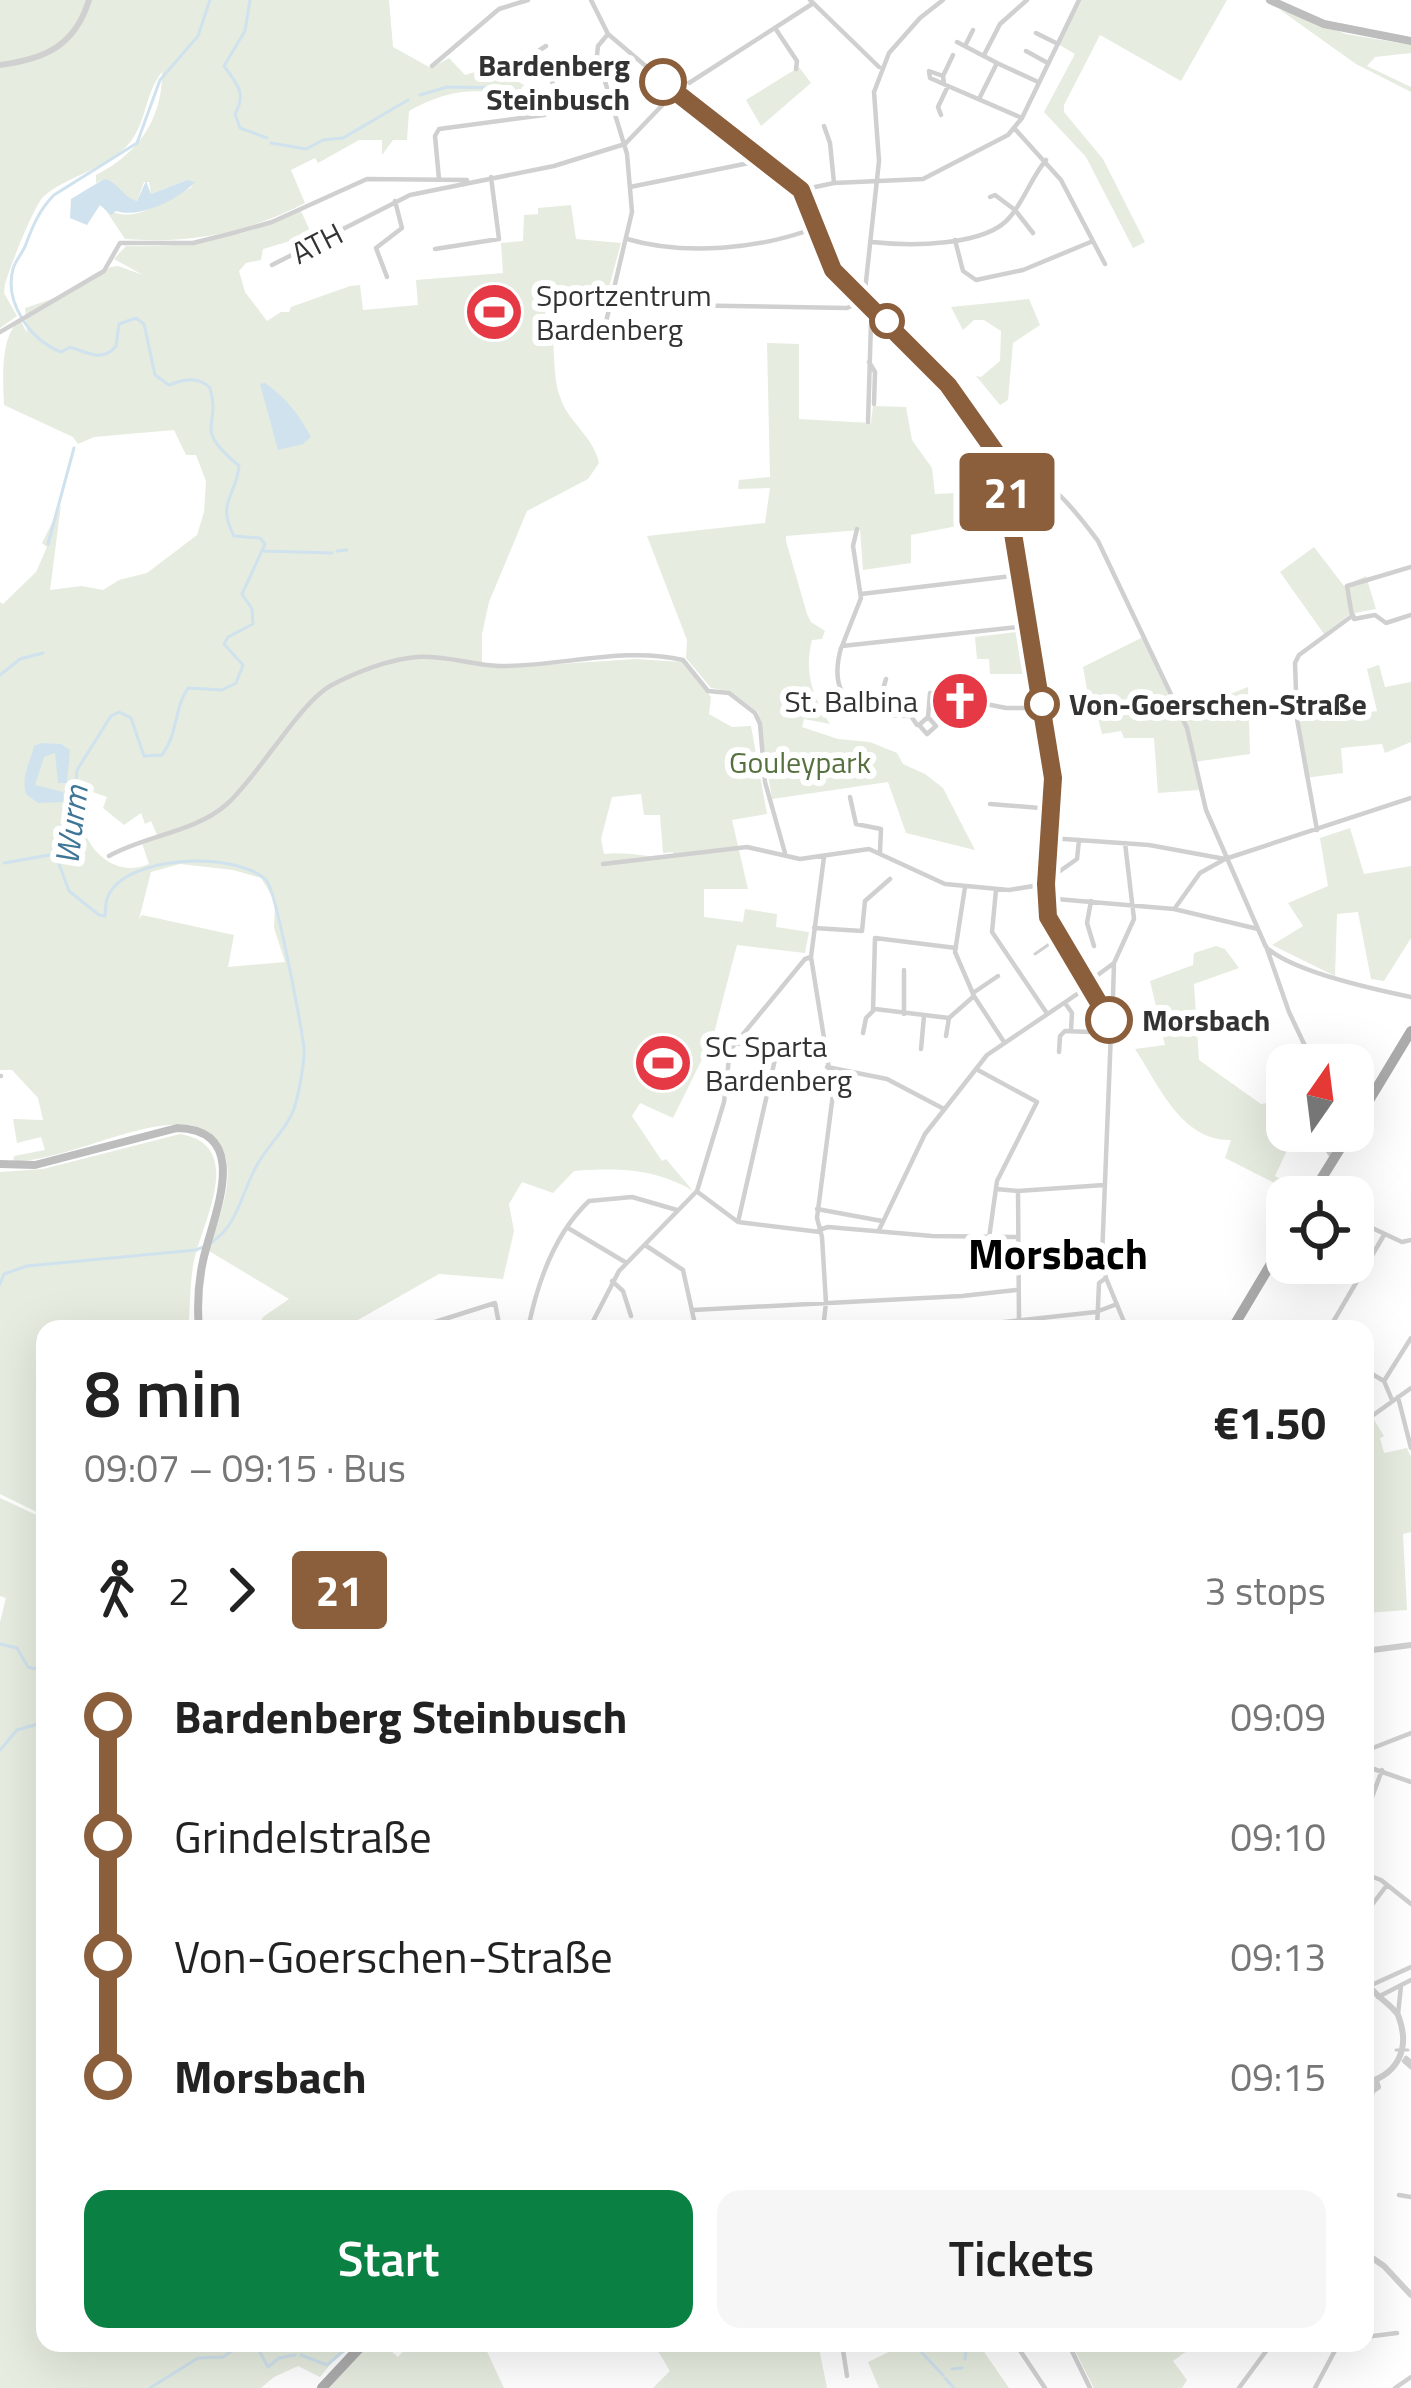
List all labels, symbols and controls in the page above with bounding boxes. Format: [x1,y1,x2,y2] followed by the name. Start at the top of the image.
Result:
[478,42,630,122] place label: Bardenberg Steinbusch
[641,60,685,104] marker: Bardenberg Steinbusch
[283,211,351,275] street label: ATH
[536,272,711,352] place label: Sportzentrum Bardenberg
[463,281,525,343] sports icon: Sportzentrum Bardenberg
[871,305,903,337] unlabelled marker
[953,453,1061,531] line badge: 21
[983,460,1031,524] text: 21
[929,670,991,732] church icon: St. Balbina
[784,678,918,724] place label: St. Balbina
[1069,681,1367,727] place label: Von-Goerschen-Straße
[1026,688,1058,720] marker: Von-Goerschen-Straße
[729,739,871,785] park label: Gouleypark
[41,781,101,867] water label: Wurm
[1142,997,1270,1043] place label: Morsbach
[1087,998,1131,1042] marker: Morsbach
[705,1023,852,1103] place label: SC Sparta Bardenberg
[632,1032,694,1094] sports icon: SC Sparta Bardenberg
[1266,1044,1374,1152] north arrow
[1266,1044,1374,1284] map controls
[1266,1176,1374,1284] button: locate
[968,1221,1148,1285] district label: Morsbach
[84,1342,243,1443] text: 8 min
[1214,1388,1326,1456] text: €1.50
[84,1438,406,1497] text: 09:07 – 09:15 · Bus
[84,1557,150,1623] icon: walk
[208,1557,274,1623] icon: forward
[316,1558,363,1622] text: 21
[168,1561,190,1620] text: 2
[1204,1561,1326,1620] text: 3 stops
[174,1682,627,1750] text: Bardenberg Steinbusch
[1230,1687,1326,1746] text: 09:09
[174,1802,432,1870] text: Grindelstraße
[1230,1807,1326,1866] text: 09:10
[174,1922,613,1990] text: Von-Goerschen-Straße
[1230,1927,1326,1986] text: 09:13
[174,2042,367,2110] text: Morsbach
[1230,2047,1326,2106] text: 09:15
[84,2190,693,2328] button: Start
[717,2190,1326,2328] button: Tickets

